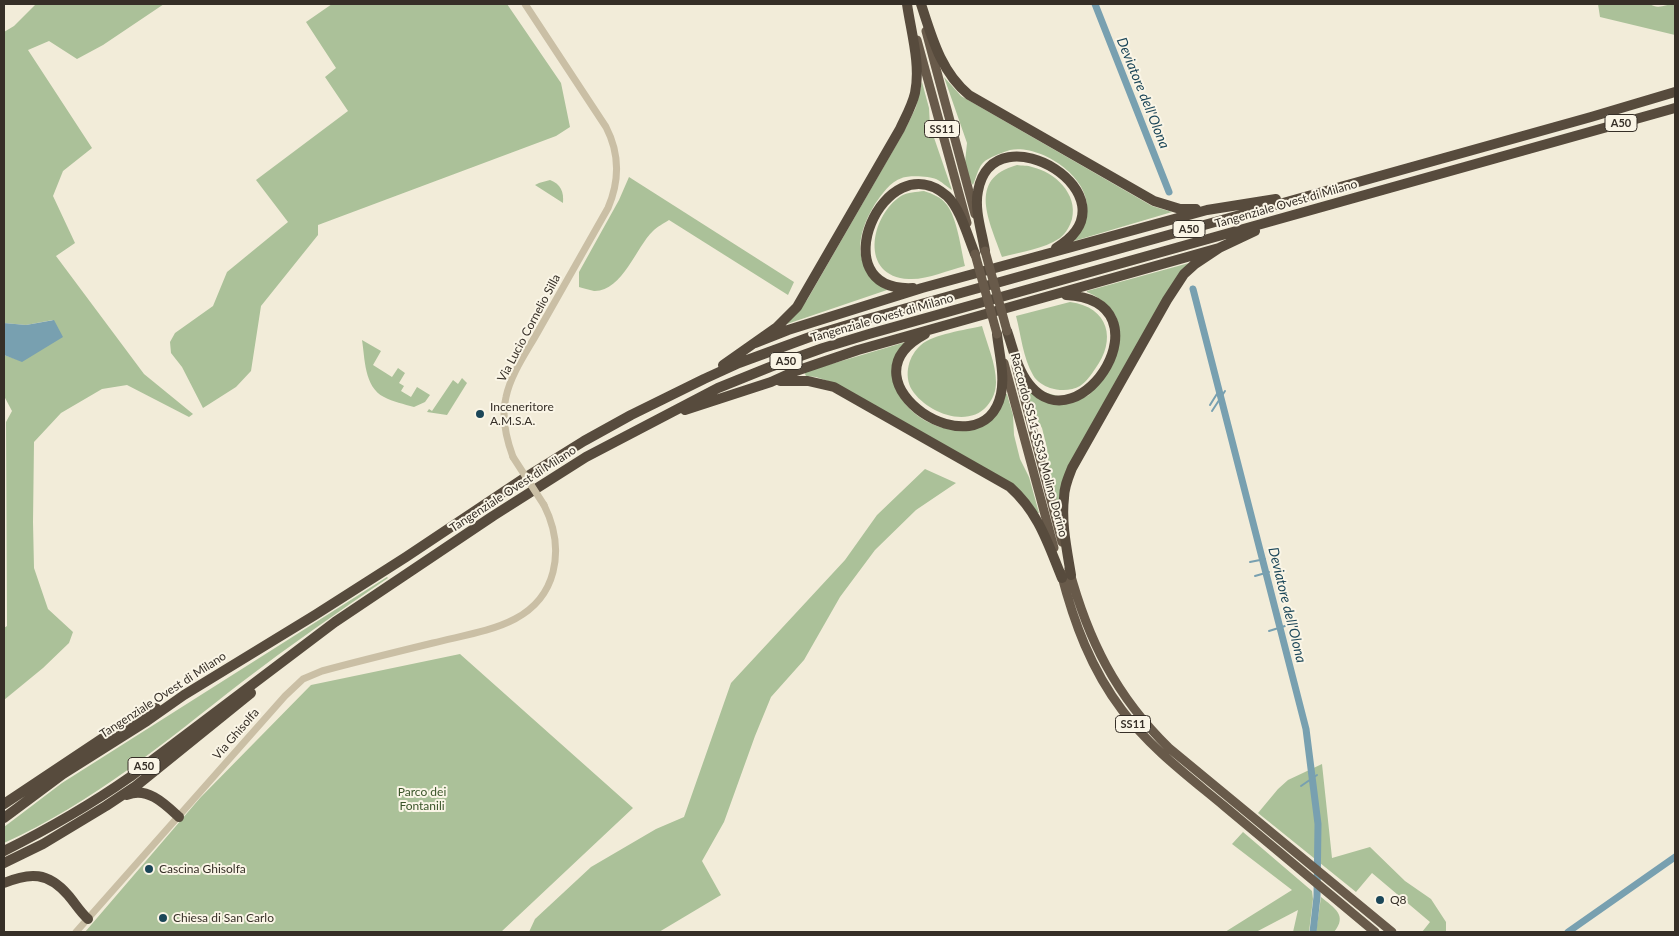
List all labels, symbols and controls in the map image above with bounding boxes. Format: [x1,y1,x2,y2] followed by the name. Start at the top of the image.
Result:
[1113,35,1173,151] water label: Deviatore dell'Olona
[1605,115,1637,132] road number: A50
[924,120,960,138] road number: SS11
[1213,177,1359,231] street label: Tangenziale Ovest di Milano
[1173,220,1205,238] road number: A50
[495,272,563,384] street label: Via Lucio Cornelio Silla
[809,291,955,345] street label: Tangenziale Ovest di Milano
[1007,351,1071,539] street label: Raccordo SS11-SS33 Molino Dorino
[770,352,802,370] road number: A50
[490,400,554,428] place label: Inceneritore A.M.S.A.
[474,408,486,420] marker: Inceneritore A.M.S.A.
[447,443,579,535] street label: Tangenziale Ovest di Milano
[1265,545,1309,665] water label: Deviatore dell'Olona
[97,649,229,741] street label: Tangenziale Ovest di Milano
[210,705,262,763] street label: Via Ghisolfa
[1116,716,1150,732] road number: SS11
[128,758,160,774] road number: A50
[398,785,446,813] park label: Parco dei Fontanili
[159,862,246,876] place label: Cascina Ghisolfa
[143,863,155,875] marker: Cascina Ghisolfa
[1390,893,1407,907] place label: Q8
[1374,894,1386,906] marker: Q8
[173,911,274,925] place label: Chiesa di San Carlo
[157,912,169,924] marker: Chiesa di San Carlo

